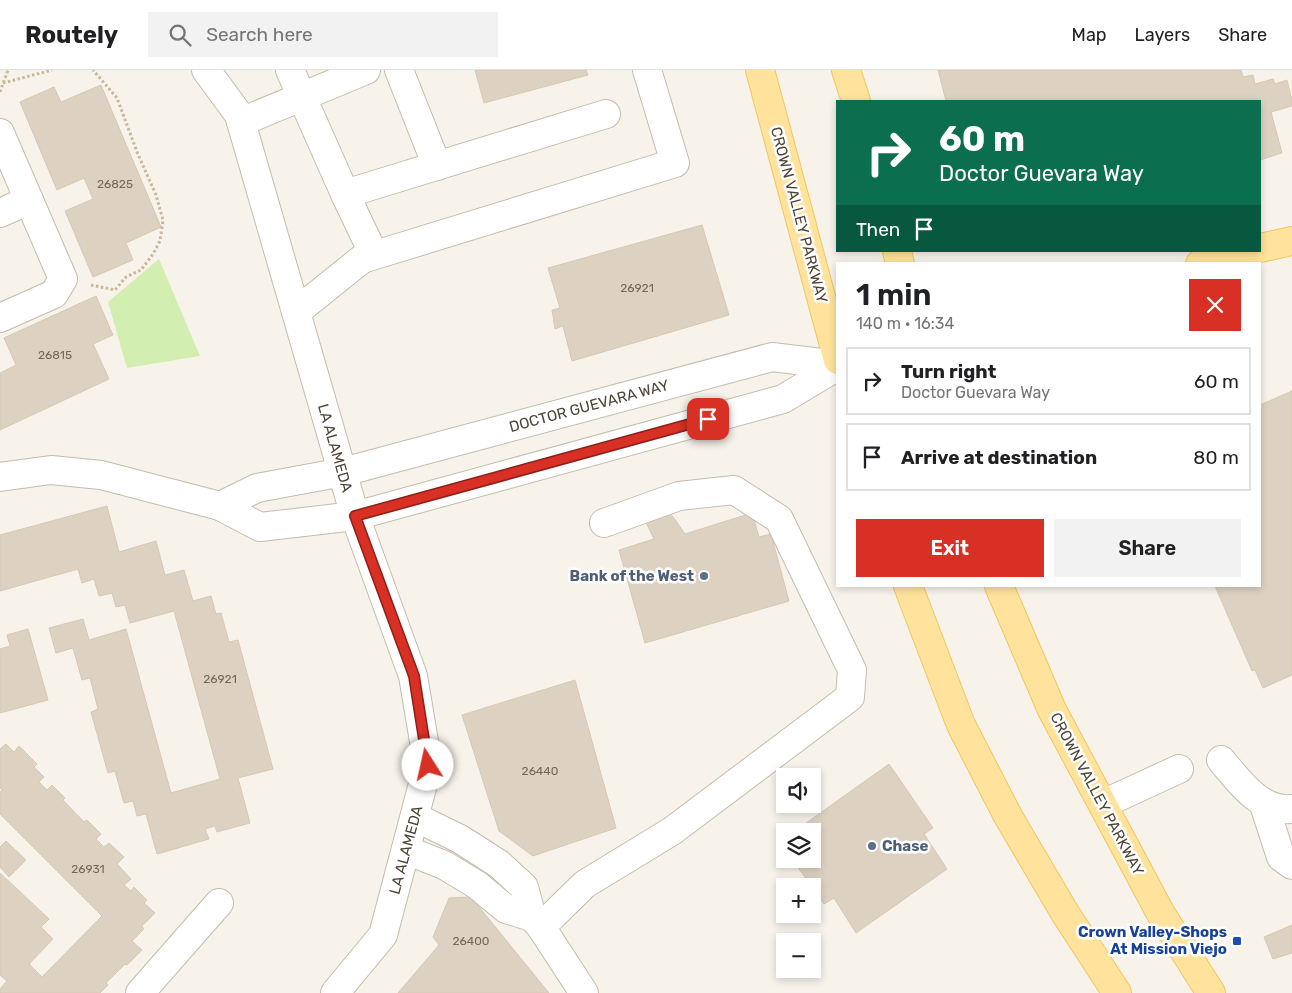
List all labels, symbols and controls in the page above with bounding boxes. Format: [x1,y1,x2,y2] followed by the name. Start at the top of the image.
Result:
[148,12,498,57] search box
[25,21,118,49] text: Routely
[166,21,194,49] icon: search
[206,23,313,46] text: Search here
[1072,24,1107,46] text: Map
[1135,24,1190,46] text: Layers
[1218,24,1267,46] text: Share
[939,118,1025,160] text: 60 m
[856,120,921,185] icon: right
[767,125,831,305] street label: CROWN VALLEY PARKWAY
[939,160,1144,187] text: Doctor Guevara Way
[97,177,133,191] house number: 26825
[910,215,938,243] icon: arrive
[856,218,900,241] text: Then
[856,277,931,313] text: 1 min
[1189,279,1241,331] button: close
[620,281,654,295] house number: 26921
[856,314,954,333] text: 140 m · 16:34
[38,348,72,362] house number: 26815
[901,360,996,383] text: Turn right
[858,367,886,395] icon: right
[1194,370,1239,393] text: 60 m
[507,376,671,436] street label: DOCTOR GUEVARA WAY
[901,383,1050,402] text: Doctor Guevara Way
[687,398,729,440] pin
[314,402,356,494] street label: LA ALAMEDA
[694,405,722,433] icon: arrive
[858,443,886,471] icon: arrive
[901,446,1097,469] text: Arrive at destination
[1193,446,1239,469] text: 80 m
[856,519,1044,577] button: Exit
[1054,519,1241,577] button: Share
[570,567,694,585] place label: Bank of the West
[698,570,710,582] marker: Bank of the West
[203,672,237,686] house number: 26921
[1046,710,1148,879] street label: CROWN VALLEY PARKWAY
[401,738,453,790] position arrow
[522,764,558,778] house number: 26440
[776,768,821,978] map controls
[776,768,821,813] button: sound
[386,804,426,896] street label: LA ALAMEDA
[776,823,821,868] button: layers
[882,837,928,855] place label: Chase
[866,840,878,852] marker: Chase
[71,862,105,876] house number: 26931
[776,878,821,923] button: +
[1078,923,1227,958] place label: Crown Valley-Shops At Mission Viejo
[776,933,821,978] button: −
[453,934,489,948] house number: 26400
[1231,935,1243,947] marker: Crown Valley-Shops At Mission Viejo

